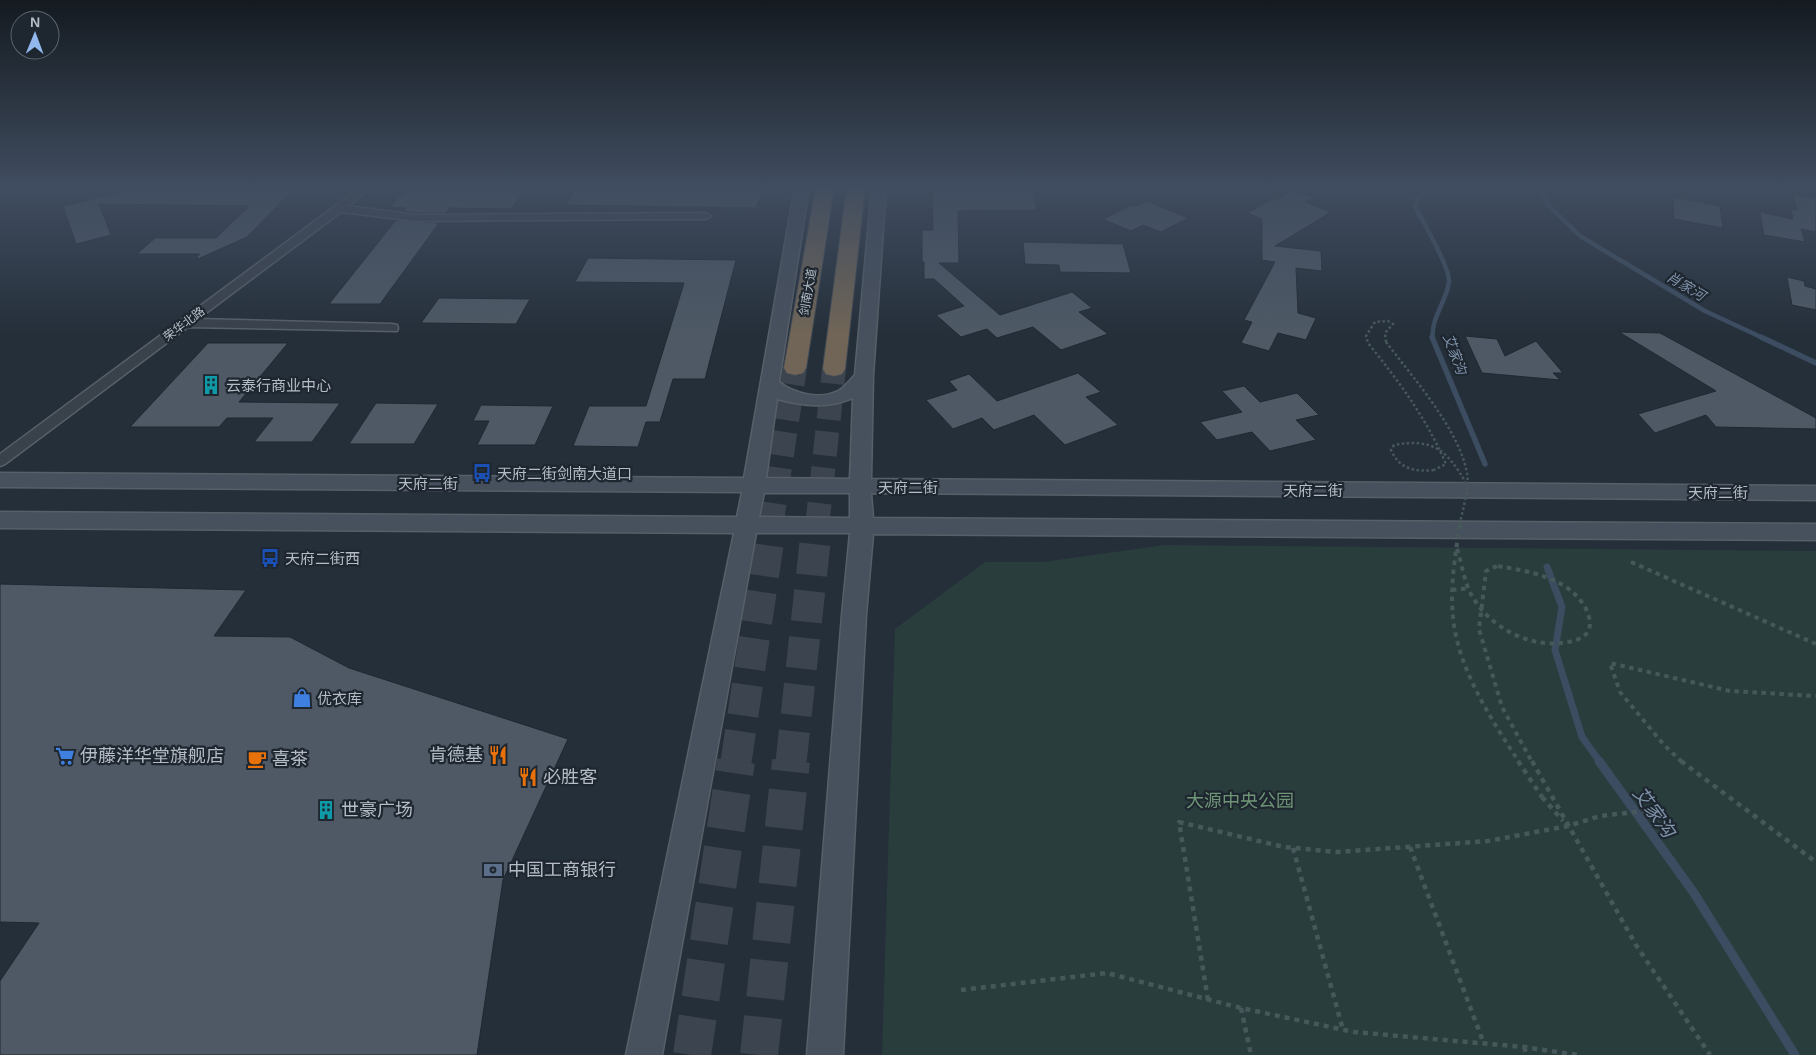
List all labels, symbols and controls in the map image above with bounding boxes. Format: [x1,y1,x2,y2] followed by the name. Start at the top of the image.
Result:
[10,10,60,60] north arrow
[30,14,40,30] text: N
[797,267,819,317] street label: 剑南大道
[1664,268,1711,305] water label: 肖家河
[161,304,207,344] street label: 荣华北路
[1440,332,1470,378] water label: 艾家沟
[200,374,222,396] building icon: 云泰行商业中心
[226,377,331,394] place label: 云泰行商业中心
[471,462,493,484] bus stop icon: 天府二街剑南大道口
[497,465,632,482] place label: 天府二街剑南大道口
[398,475,458,492] street label: 天府二街
[878,479,938,496] street label: 天府二街
[1283,482,1343,499] street label: 天府二街
[1688,484,1748,501] street label: 天府二街
[259,547,281,569] bus stop icon: 天府二街西
[285,550,360,567] place label: 天府二街西
[291,687,313,709] shop icon: 优衣库
[317,690,362,707] place label: 优衣库
[487,744,509,766] restaurant icon: 肯德基
[54,745,76,767] supermarket icon: 伊藤洋华堂旗舰店
[429,745,483,765] place label: 肯德基
[80,746,224,766] place label: 伊藤洋华堂旗舰店
[246,748,268,770] cafe icon: 喜茶
[272,749,308,769] place label: 喜茶
[517,766,539,788] restaurant icon: 必胜客
[543,767,597,787] place label: 必胜客
[1629,783,1680,843] water label: 艾家沟
[1186,791,1294,811] park label: 大源中央公园
[315,799,337,821] building icon: 世豪广场
[341,800,413,820] place label: 世豪广场
[482,859,504,881] bank icon: 中国工商银行
[508,860,616,880] place label: 中国工商银行

